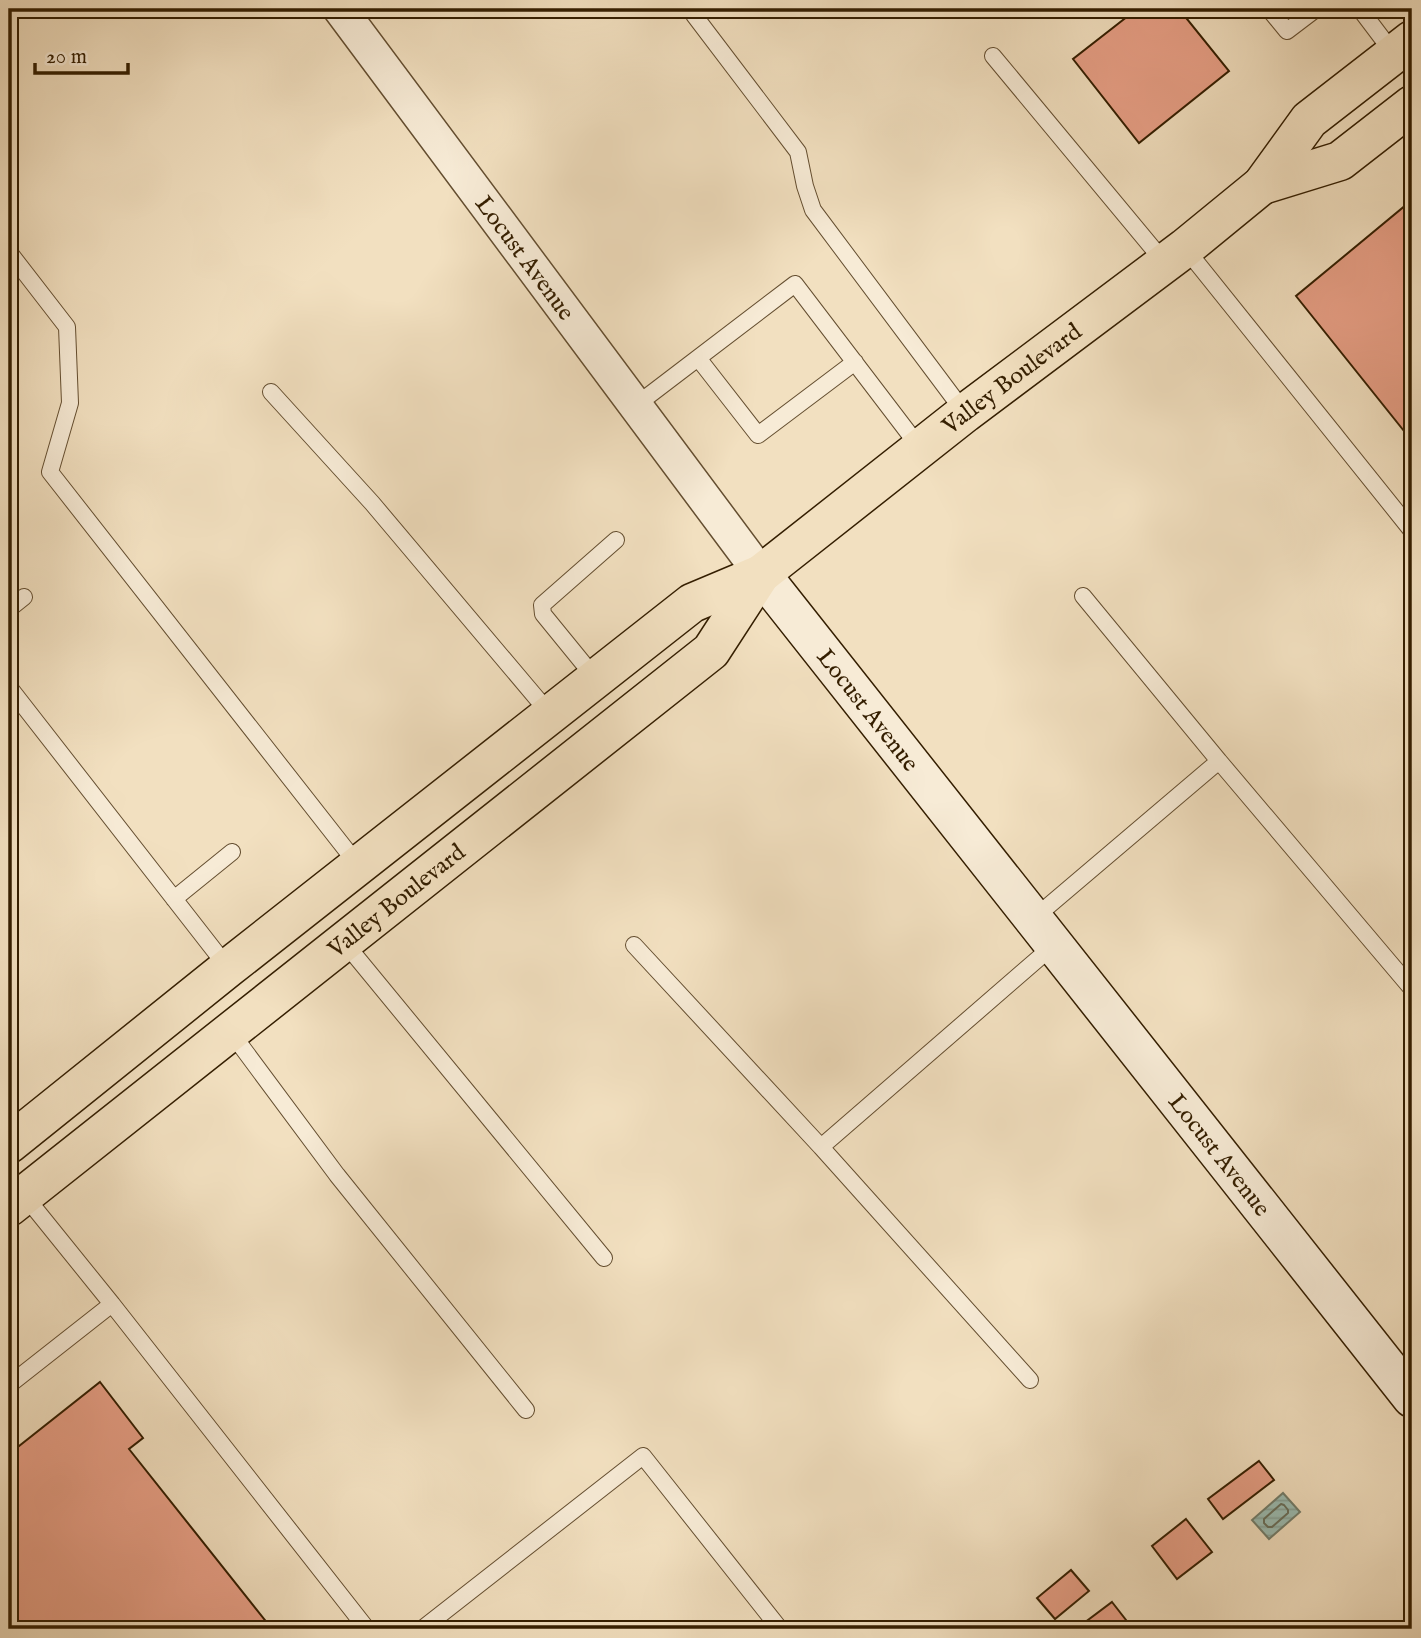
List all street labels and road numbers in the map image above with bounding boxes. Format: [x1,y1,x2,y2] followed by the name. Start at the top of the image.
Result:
[467,190,581,327] street label: Locust Avenue
[936,317,1088,443] street label: Valley Boulevard
[809,643,925,778] street label: Locust Avenue
[321,837,472,966] street label: Valley Boulevard
[1160,1088,1277,1223] street label: Locust Avenue

